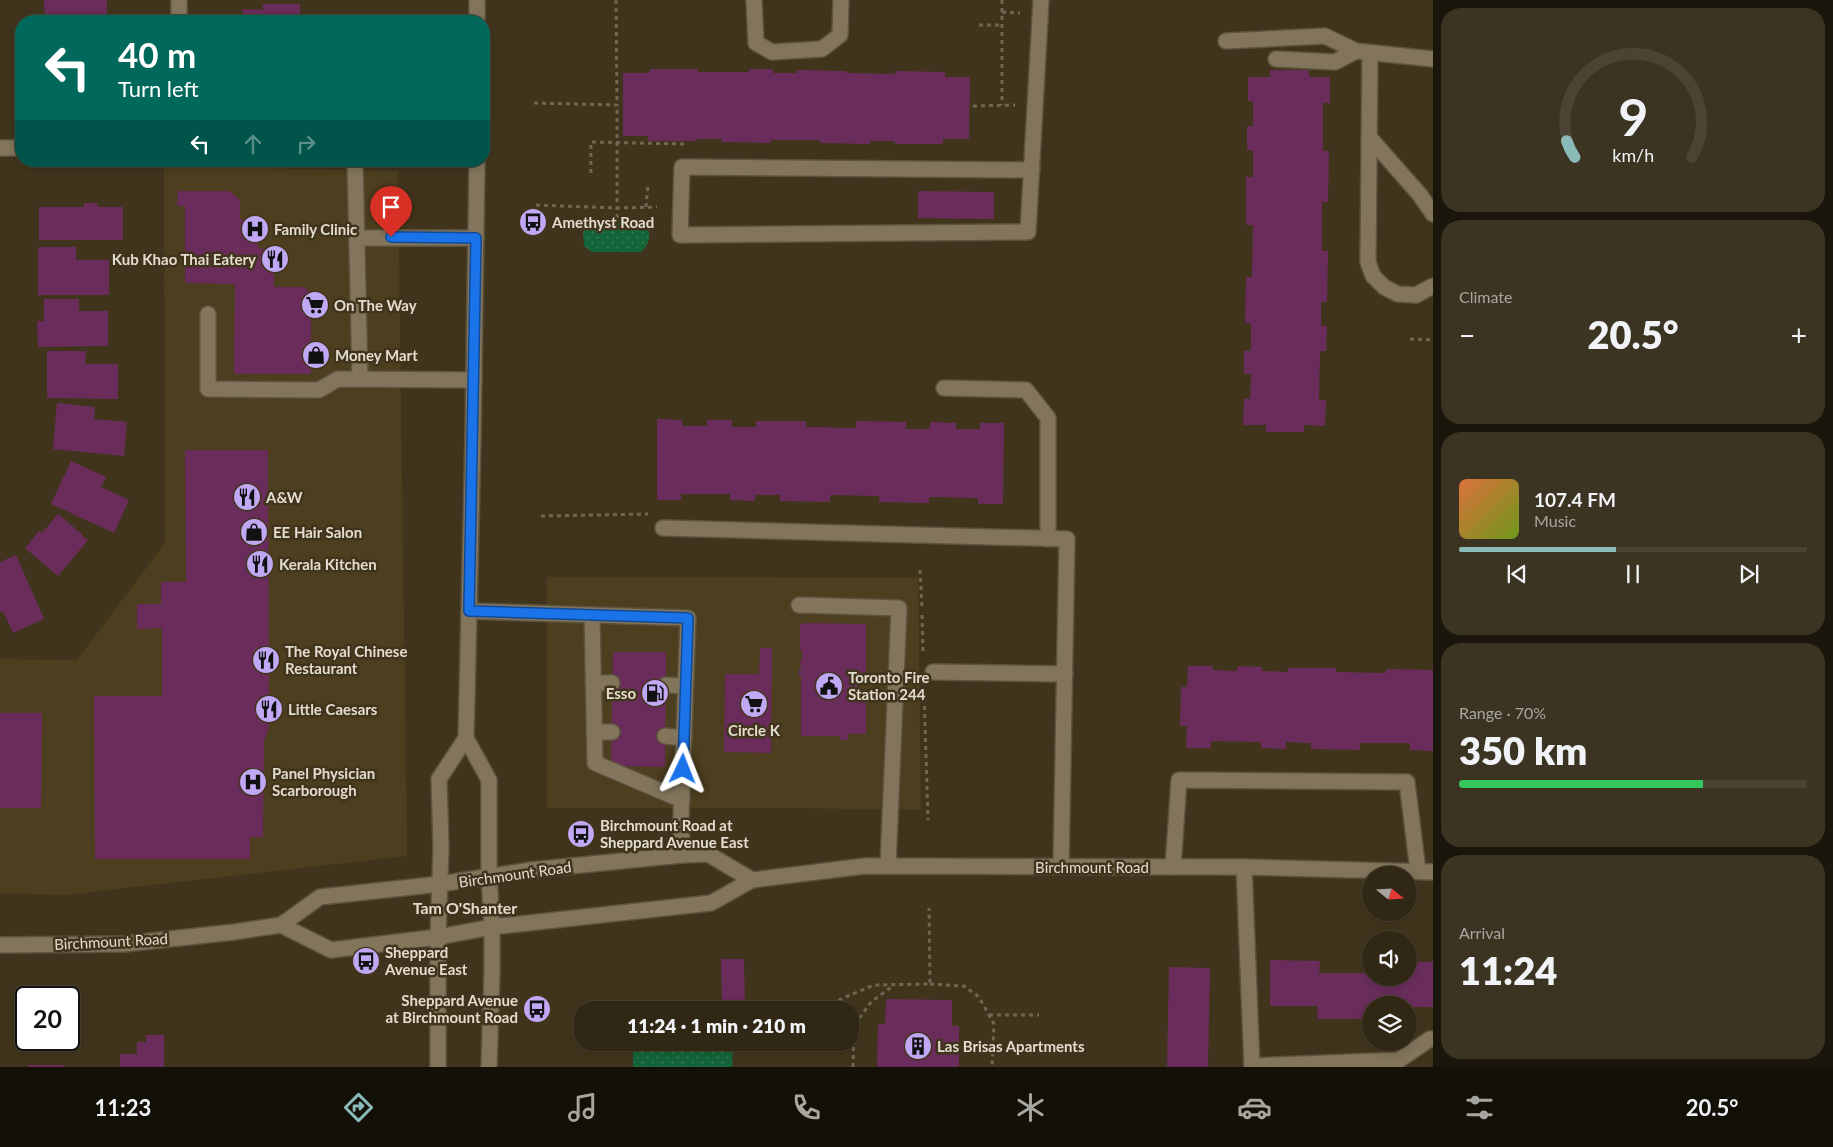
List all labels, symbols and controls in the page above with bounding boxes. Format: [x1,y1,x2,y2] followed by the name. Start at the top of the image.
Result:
[118,33,196,75] text: 40 m
[35,35,100,100] icon: left
[118,75,199,102] text: Turn left
[1618,85,1648,147] text: 9
[186,130,214,158] icon: left
[239,130,267,158] icon: ahead
[292,130,320,158] icon: right
[1612,144,1654,166] text: km/h
[370,186,412,237] pin
[377,193,405,221] icon: arrive
[518,207,548,237] bus stop icon: Amethyst Road
[551,213,654,231] place label: Amethyst Road
[240,214,270,244] hospital icon: Family Clinic
[274,220,357,238] place label: Family Clinic
[260,244,290,274] restaurant icon: Kub Khao Thai Eatery
[112,250,256,268] place label: Kub Khao Thai Eatery
[1459,287,1512,306] text: Climate
[300,290,330,320] supermarket icon: On The Way
[334,296,417,314] place label: On The Way
[1587,311,1679,357] text: 20.5°
[1459,318,1475,352] text: −
[1791,318,1807,352] text: +
[301,340,331,370] shop icon: Money Mart
[335,346,418,364] place label: Money Mart
[232,482,262,512] restaurant icon: A&W
[265,488,303,506] place label: A&W
[1534,488,1616,511] text: 107.4 FM
[1534,511,1576,530] text: Music
[239,517,269,547] shop icon: EE Hair Salon
[273,523,362,541] place label: EE Hair Salon
[245,549,275,579] restaurant icon: Kerala Kitchen
[279,555,377,573] place label: Kerala Kitchen
[1503,560,1531,588] icon: previous
[1619,560,1647,588] icon: pause
[1735,560,1763,588] icon: next
[285,642,407,677] place label: The Royal Chinese Restaurant
[251,645,281,675] restaurant icon: The Royal Chinese Restaurant
[848,668,930,703] place label: Toronto Fire Station 244
[814,671,844,701] public building icon: Toronto Fire Station 244
[640,678,670,708] fuel station icon: Esso
[606,684,636,702] place label: Esso
[739,689,769,719] supermarket icon: Circle K
[254,694,284,724] restaurant icon: Little Caesars
[288,700,378,718] place label: Little Caesars
[1459,703,1546,722] text: Range · 70%
[728,721,781,739] place label: Circle K
[1459,727,1587,773] text: 350 km
[656,742,708,794] position arrow
[272,764,375,799] place label: Panel Physician Scarborough
[238,767,268,797] hospital icon: Panel Physician Scarborough
[600,816,749,851] place label: Birchmount Road at Sheppard Avenue East
[566,819,596,849] bus stop icon: Birchmount Road at Sheppard Avenue East
[457,857,573,891] street label: Birchmount Road
[1035,858,1149,876] street label: Birchmount Road
[1362,866,1418,921] north arrow
[1362,866,1417,1051] map controls
[413,898,517,917] district label: Tam O'Shanter
[1459,923,1505,942] text: Arrival
[54,929,168,953] street label: Birchmount Road
[1362,931,1417,986] button: sound
[384,943,468,978] place label: Sheppard Avenue East
[351,946,381,976] bus stop icon: Sheppard Avenue East
[1459,947,1557,993] text: 11:24
[15,986,80,1051] speed limit sign: 20
[386,991,518,1026] place label: Sheppard Avenue at Birchmount Road
[522,994,552,1024] bus stop icon: Sheppard Avenue at Birchmount Road
[1362,996,1417,1051] button: layers
[627,1014,806,1037] text: 11:24 · 1 min · 210 m
[903,1031,933,1061] building icon: Las Brisas Apartments
[937,1037,1085,1055] place label: Las Brisas Apartments
[341,1090,376,1125] icon: directions
[565,1090,600,1125] icon: music
[789,1090,824,1125] icon: phone
[1013,1090,1048,1125] icon: climate
[1237,1090,1272,1125] icon: car
[1462,1090,1497,1125] icon: filters
[95,1094,151,1121] text: 11:23
[1686,1094,1738,1121] text: 20.5°

